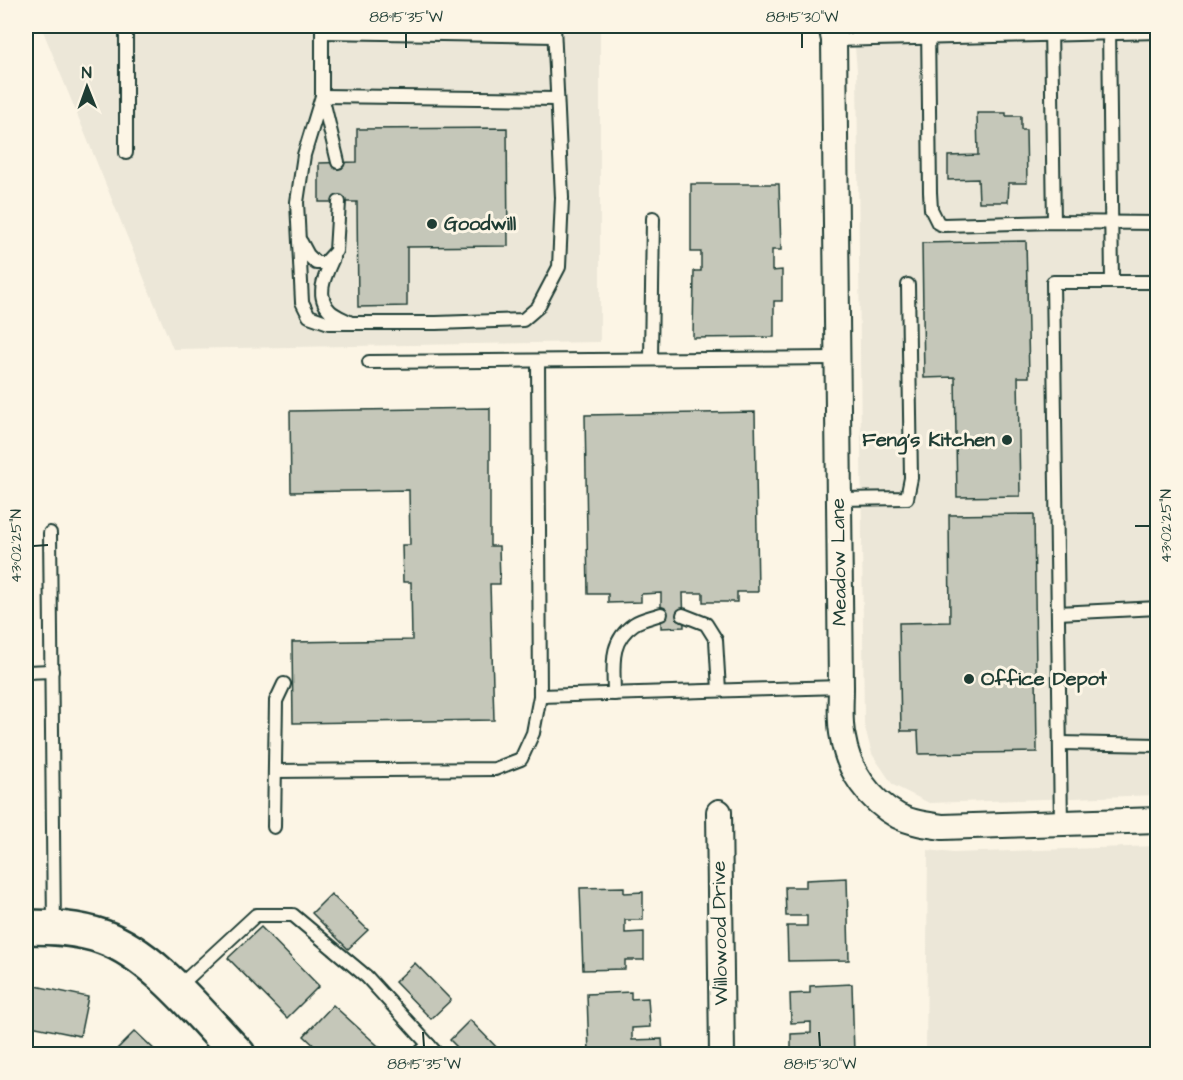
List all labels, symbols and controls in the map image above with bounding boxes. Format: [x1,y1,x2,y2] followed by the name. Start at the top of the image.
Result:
[369,7,443,28] text: 88°15'35"W
[766,7,838,28] text: 88°15'30"W
[57,57,117,117] north arrow
[82,62,92,84] text: N
[444,210,516,238] place label: Goodwill
[425,217,439,231] marker: Goodwill
[862,426,995,455] place label: Feng's Kitchen
[1000,433,1014,447] marker: Feng's Kitchen
[1156,489,1177,563] text: 43°02'25"N
[824,498,854,626] street label: Meadow Lane
[6,509,27,583] text: 43°02'25"N
[981,665,1108,693] place label: Office Depot
[962,672,976,686] marker: Office Depot
[705,860,735,1005] street label: Willowood Drive
[387,1054,461,1075] text: 88°15'35"W
[784,1054,856,1075] text: 88°15'30"W

